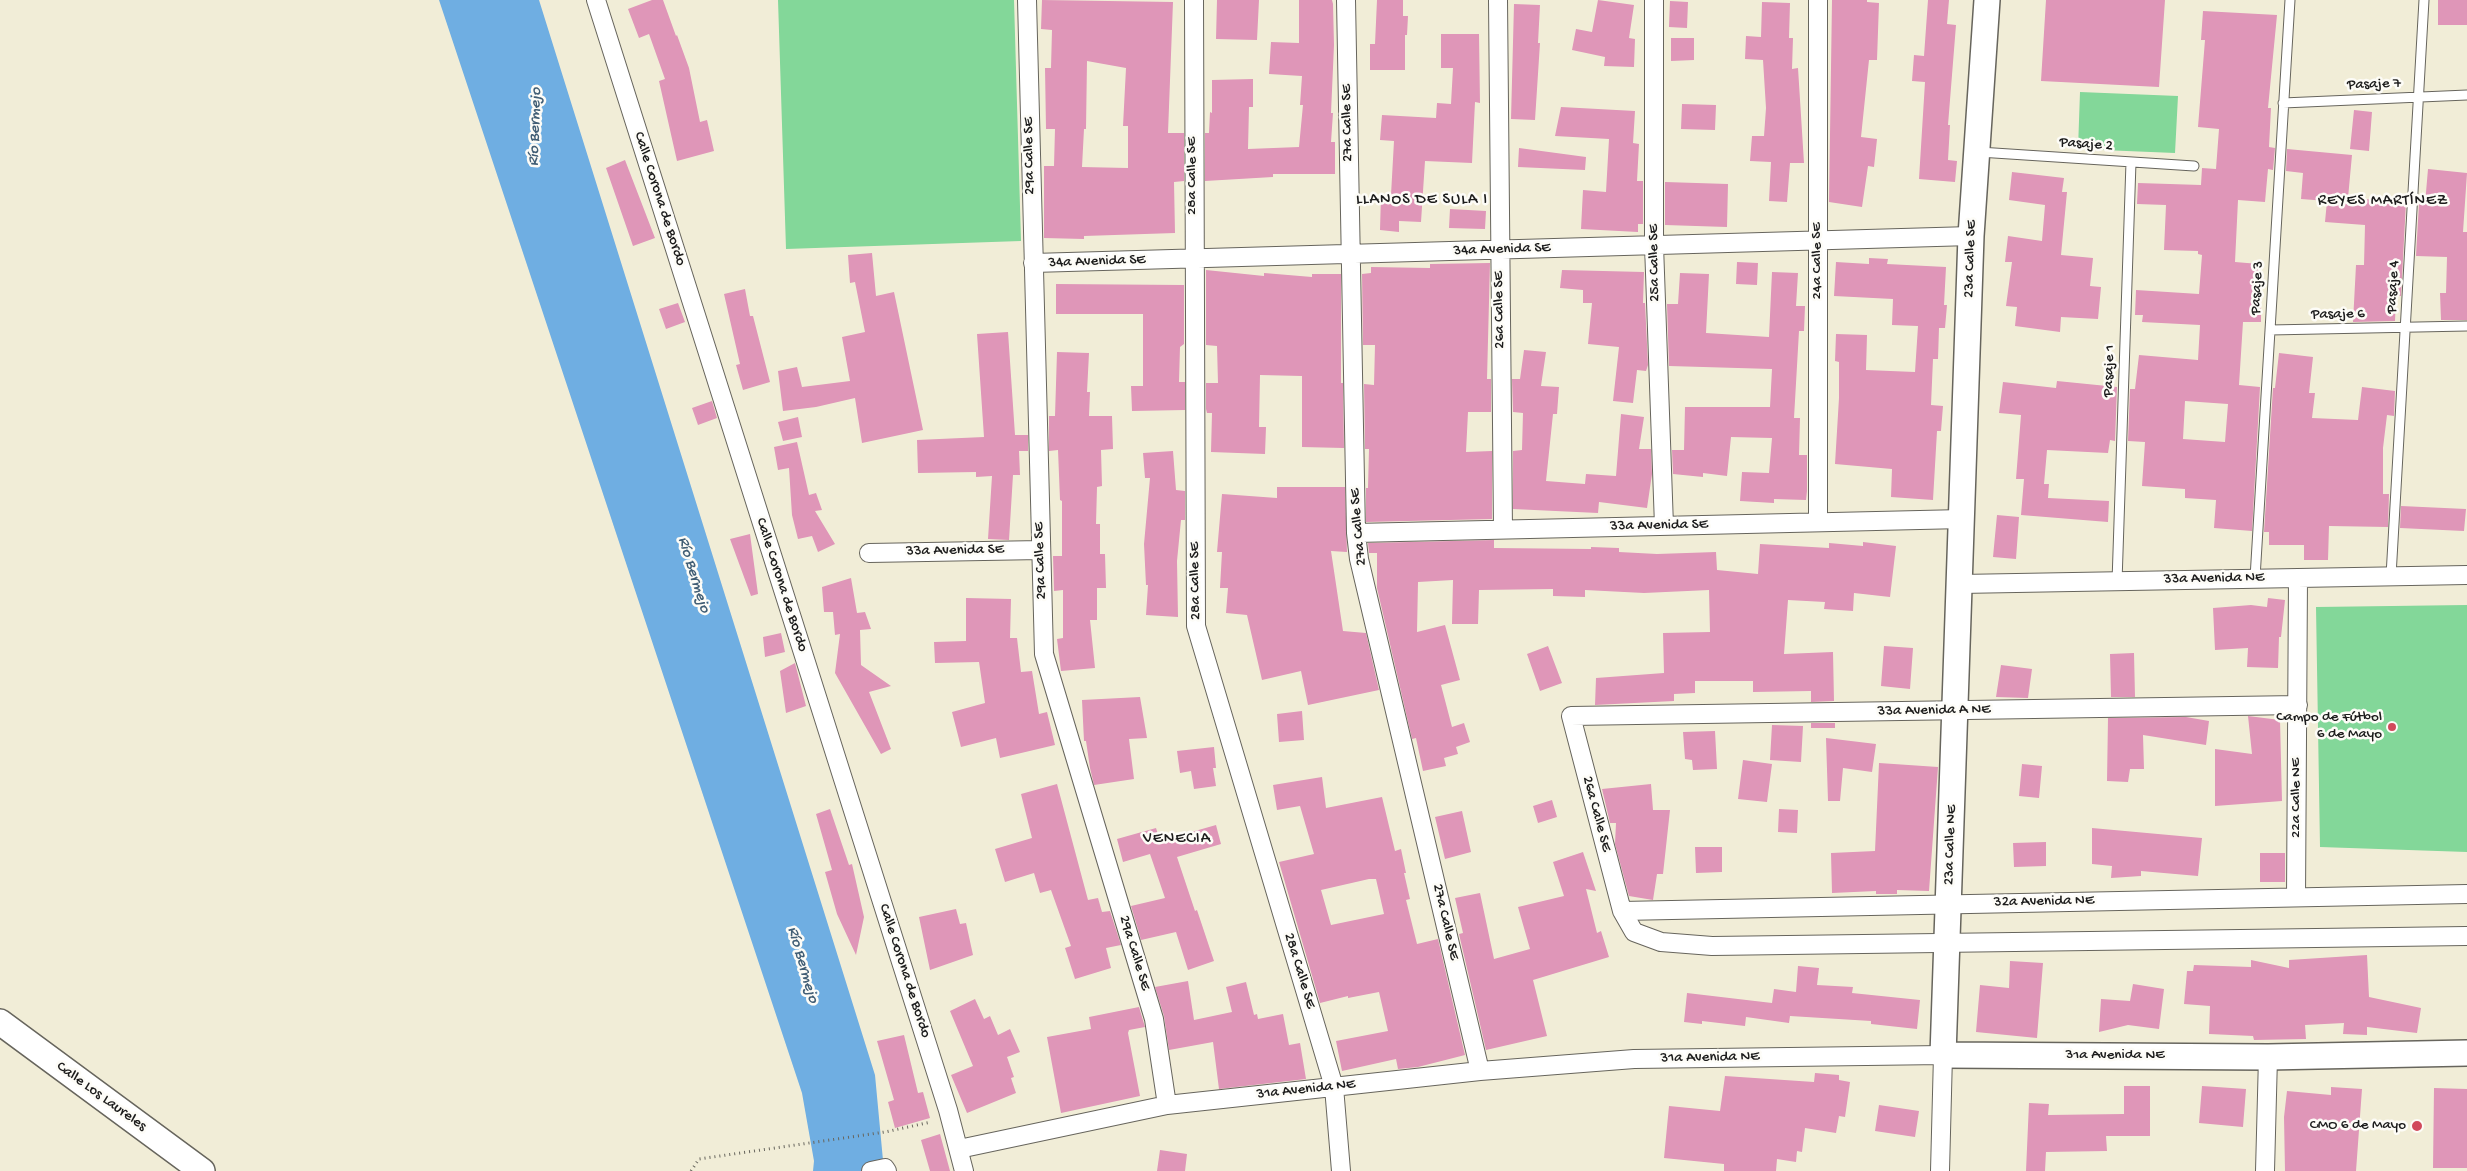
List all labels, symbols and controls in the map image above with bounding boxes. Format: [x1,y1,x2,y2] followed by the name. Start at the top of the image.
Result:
[2347,75,2401,95] street label: Pasaje 7
[1338,84,1358,162] street label: 27a Calle SE
[525,87,547,167] water label: Río Bermejo
[1020,117,1040,195] street label: 29a Calle SE
[629,130,689,268] street label: Calle Corona de Bordo
[2059,134,2113,156] street label: Pasaje 2
[1184,137,1202,215] street label: 28a Calle SE
[1354,191,1490,211] district label: LLANOS DE SULA I
[2316,192,2450,212] district label: REYES MARTÍNEZ
[1961,220,1981,298] street label: 23a Calle SE
[1809,223,1827,299] street label: 24a Calle SE
[1645,224,1665,302] street label: 25a Calle SE
[1453,239,1551,261] street label: 34a Avenida SE
[1048,251,1146,273] street label: 34a Avenida SE
[2384,260,2404,314] street label: Pasaje 4
[2248,261,2268,315] street label: Pasaje 3
[1490,271,1510,349] street label: 26a Calle SE
[2311,306,2365,324] street label: Pasaje 6
[2100,345,2120,397] street label: Pasaje 1
[1347,488,1371,566] street label: 27a Calle SE
[751,516,811,654] street label: Calle Corona de Bordo
[1610,516,1708,536] street label: 33a Avenida SE
[1031,522,1051,600] street label: 29a Calle SE
[672,535,714,615] water label: Río Bermejo
[906,541,1004,561] street label: 33a Avenida SE
[1186,542,1206,620] street label: 28a Calle SE
[2163,569,2265,589] street label: 33a Avenida NE
[1877,701,1991,721] street label: 33a Avenida A NE
[2276,709,2382,744] place label: Campo de Fútbol 6 de Mayo
[2386,721,2398,733] marker: Campo de Fútbol 6 de Mayo
[2288,758,2306,838] street label: 22a Calle NE
[1577,774,1615,854] street label: 26a Calle SE
[1941,804,1961,886] street label: 23a Calle NE
[1142,830,1212,850] district label: VENECIA
[1427,882,1463,962] street label: 27a Calle SE
[1994,892,2094,912] street label: 32a Avenida NE
[874,902,934,1040] street label: Calle Corona de Bordo
[1114,913,1154,993] street label: 29a Calle SE
[782,925,822,1005] water label: Río Bermejo
[1279,931,1319,1011] street label: 28a Calle SE
[2065,1047,2165,1065] street label: 31a Avenida NE
[1660,1048,1760,1068] street label: 31a Avenida NE
[52,1058,150,1136] street label: Calle Los Laureles
[1256,1076,1356,1104] street label: 31a Avenida NE
[2310,1117,2406,1135] place label: CMO 6 de Mayo
[2410,1119,2424,1133] marker: CMO 6 de Mayo

